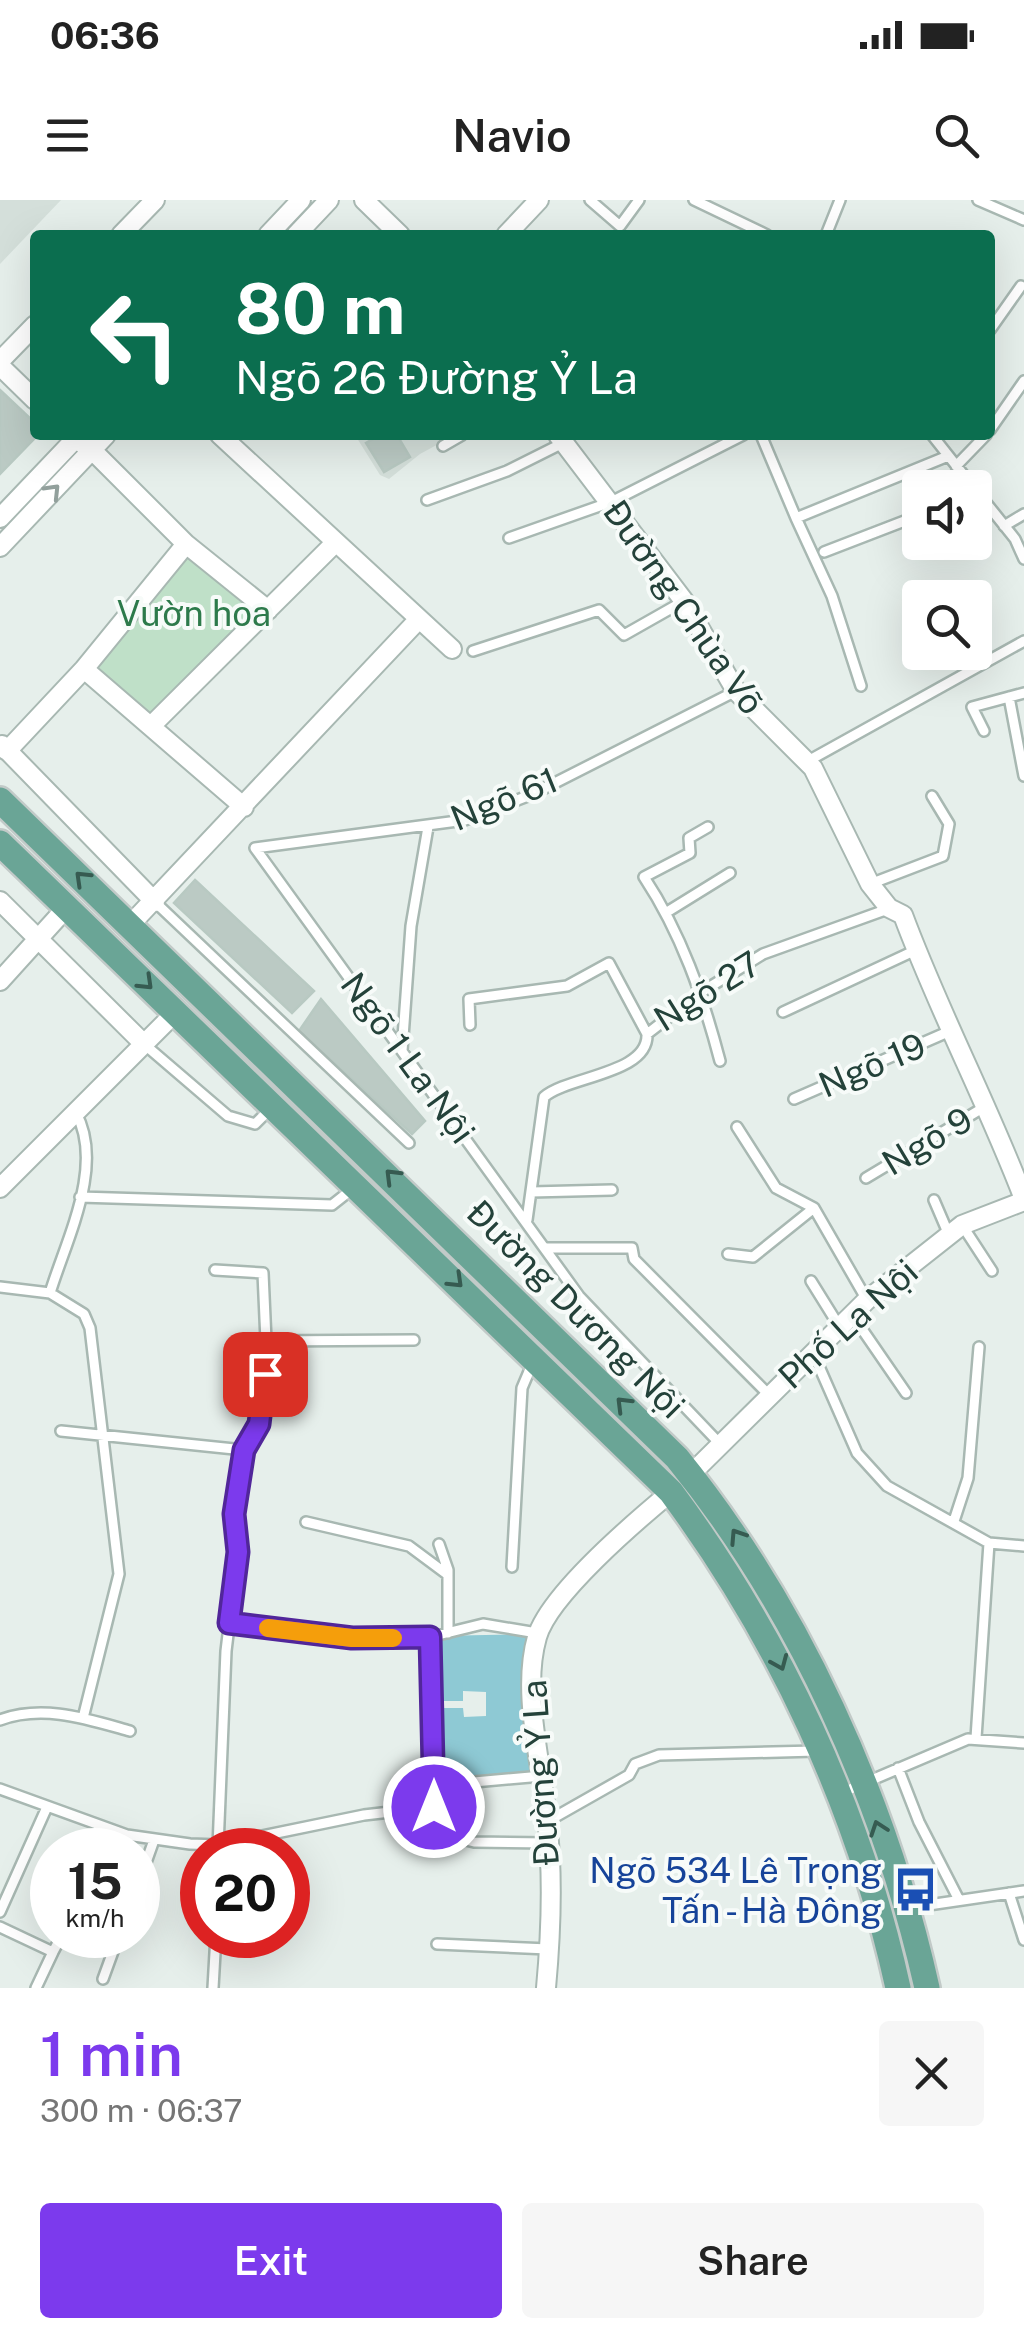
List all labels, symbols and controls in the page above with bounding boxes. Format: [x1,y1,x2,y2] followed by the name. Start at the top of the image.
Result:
[50,13,160,58] text: 06:36
[40,108,95,163] icon: menu
[929,108,984,163] icon: search
[452,109,572,162] text: Navio
[235,267,405,350] text: 80 m
[70,270,200,400] icon: left
[235,351,638,404] text: Ngõ 26 Đường Ỷ La
[902,470,992,670] map controls
[902,470,992,560] button: sound
[41,484,59,503] one-way arrow
[595,492,773,722] street label: Đường Chùa Võ
[902,580,992,670] button: search
[117,593,271,634] park label: Vườn hoa
[445,759,563,839] street label: Ngõ 61
[75,872,93,890] one-way arrow
[646,943,768,1039] street label: Ngõ 27
[333,965,483,1151] street label: Ngõ 1 La Nội
[134,971,153,989] one-way arrow
[813,1024,931,1106] street label: Ngõ 19
[875,1098,979,1184] street label: Ngõ 9
[385,1170,403,1188] one-way arrow
[459,1192,693,1426] street label: Đường Dương Nội
[770,1251,926,1397] street label: Phố La Nội
[444,1269,463,1287] one-way arrow
[223,1332,308,1417] pin
[238,1347,293,1402] icon: arrive
[617,1398,635,1416] one-way arrow
[730,1529,749,1547] one-way arrow
[768,1652,788,1670] one-way arrow
[511,1678,567,1868] street label: Đường Ỷ La
[382,1755,486,1859] position arrow
[870,1820,890,1837] one-way arrow
[180,1828,310,1958] speed limit sign: 20
[589,1850,882,1931] place label: Ngõ 534 Lê Trọng Tấn - Hà Đông
[67,1851,123,1910] text: 15
[891,1866,939,1914] bus stop icon: Ngõ 534 Lê Trọng Tấn - Hà Đông
[66,1903,124,1933] text: km/h
[40,2019,183,2090] text: 1 min
[879,2021,984,2126] button: close
[40,2092,242,2129] text: 300 m · 06:37
[40,2203,502,2318] button: Exit
[522,2203,984,2318] button: Share

